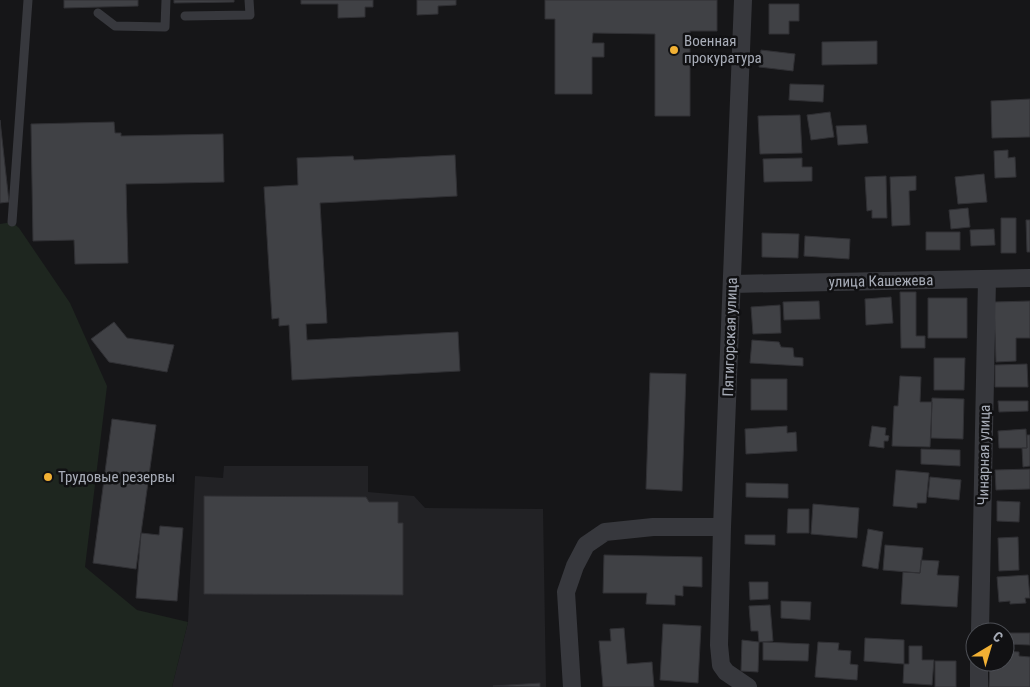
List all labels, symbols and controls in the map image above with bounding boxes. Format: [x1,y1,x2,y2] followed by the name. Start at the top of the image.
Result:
[684,32,762,67] place label: Военная прокуратура
[668,44,680,56] marker: Военная прокуратура
[829,271,933,291] street label: улица Кашежева
[719,277,741,397] street label: Пятигорская улица
[974,405,994,505] street label: Чинарная улица
[58,468,175,486] place label: Трудовые резервы
[42,471,54,483] marker: Трудовые резервы
[965,622,1015,672] north arrow
[990,628,1006,646] text: С

